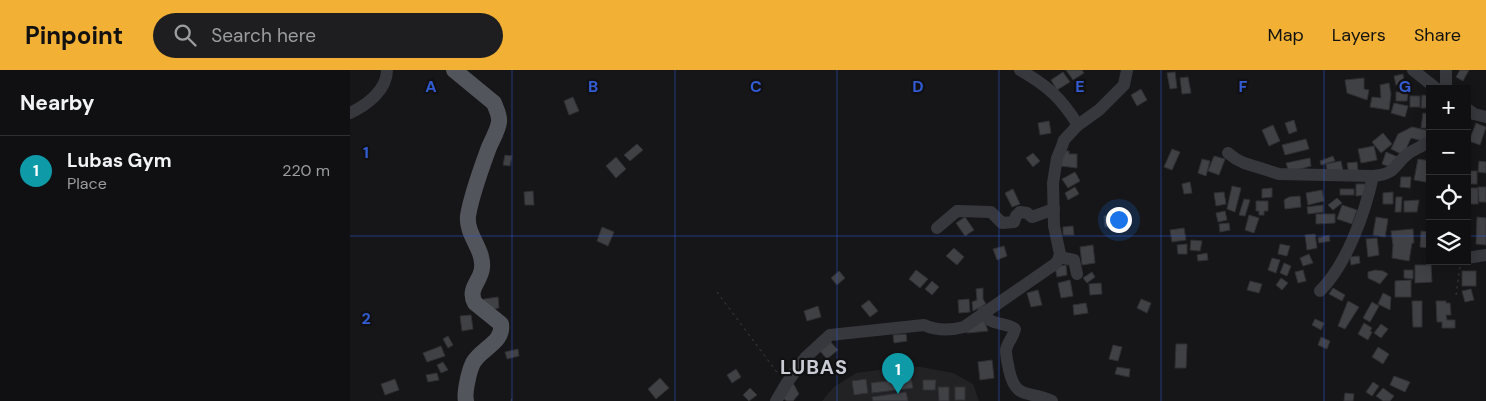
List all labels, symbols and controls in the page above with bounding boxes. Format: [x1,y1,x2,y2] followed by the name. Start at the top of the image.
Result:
[153,13,503,58] search box
[25,20,123,51] text: Pinpoint
[171,21,199,49] icon: search
[211,23,316,48] text: Search here
[1268,23,1304,47] text: Map
[1332,23,1386,47] text: Layers
[1414,23,1461,47] text: Share
[425,76,437,97] text: A
[588,76,598,97] text: B
[750,76,762,97] text: C
[912,76,924,97] text: D
[1075,76,1085,97] text: E
[1239,76,1248,97] text: F
[1399,76,1411,97] text: G
[1426,85,1471,265] map controls
[1426,85,1471,130] button: +
[20,89,94,117] text: Nearby
[1426,130,1471,175] button: −
[363,142,369,163] text: 1
[67,148,172,173] text: Lubas Gym
[33,160,39,181] text: 1
[282,160,330,181] text: 220 m
[67,173,107,194] text: Place
[1426,175,1471,220] button: locate
[1106,207,1132,233] your location
[1426,220,1471,265] button: layers
[361,308,371,329] text: 2
[882,353,914,394] pin: 1
[780,354,848,380] district label: LUBAS

